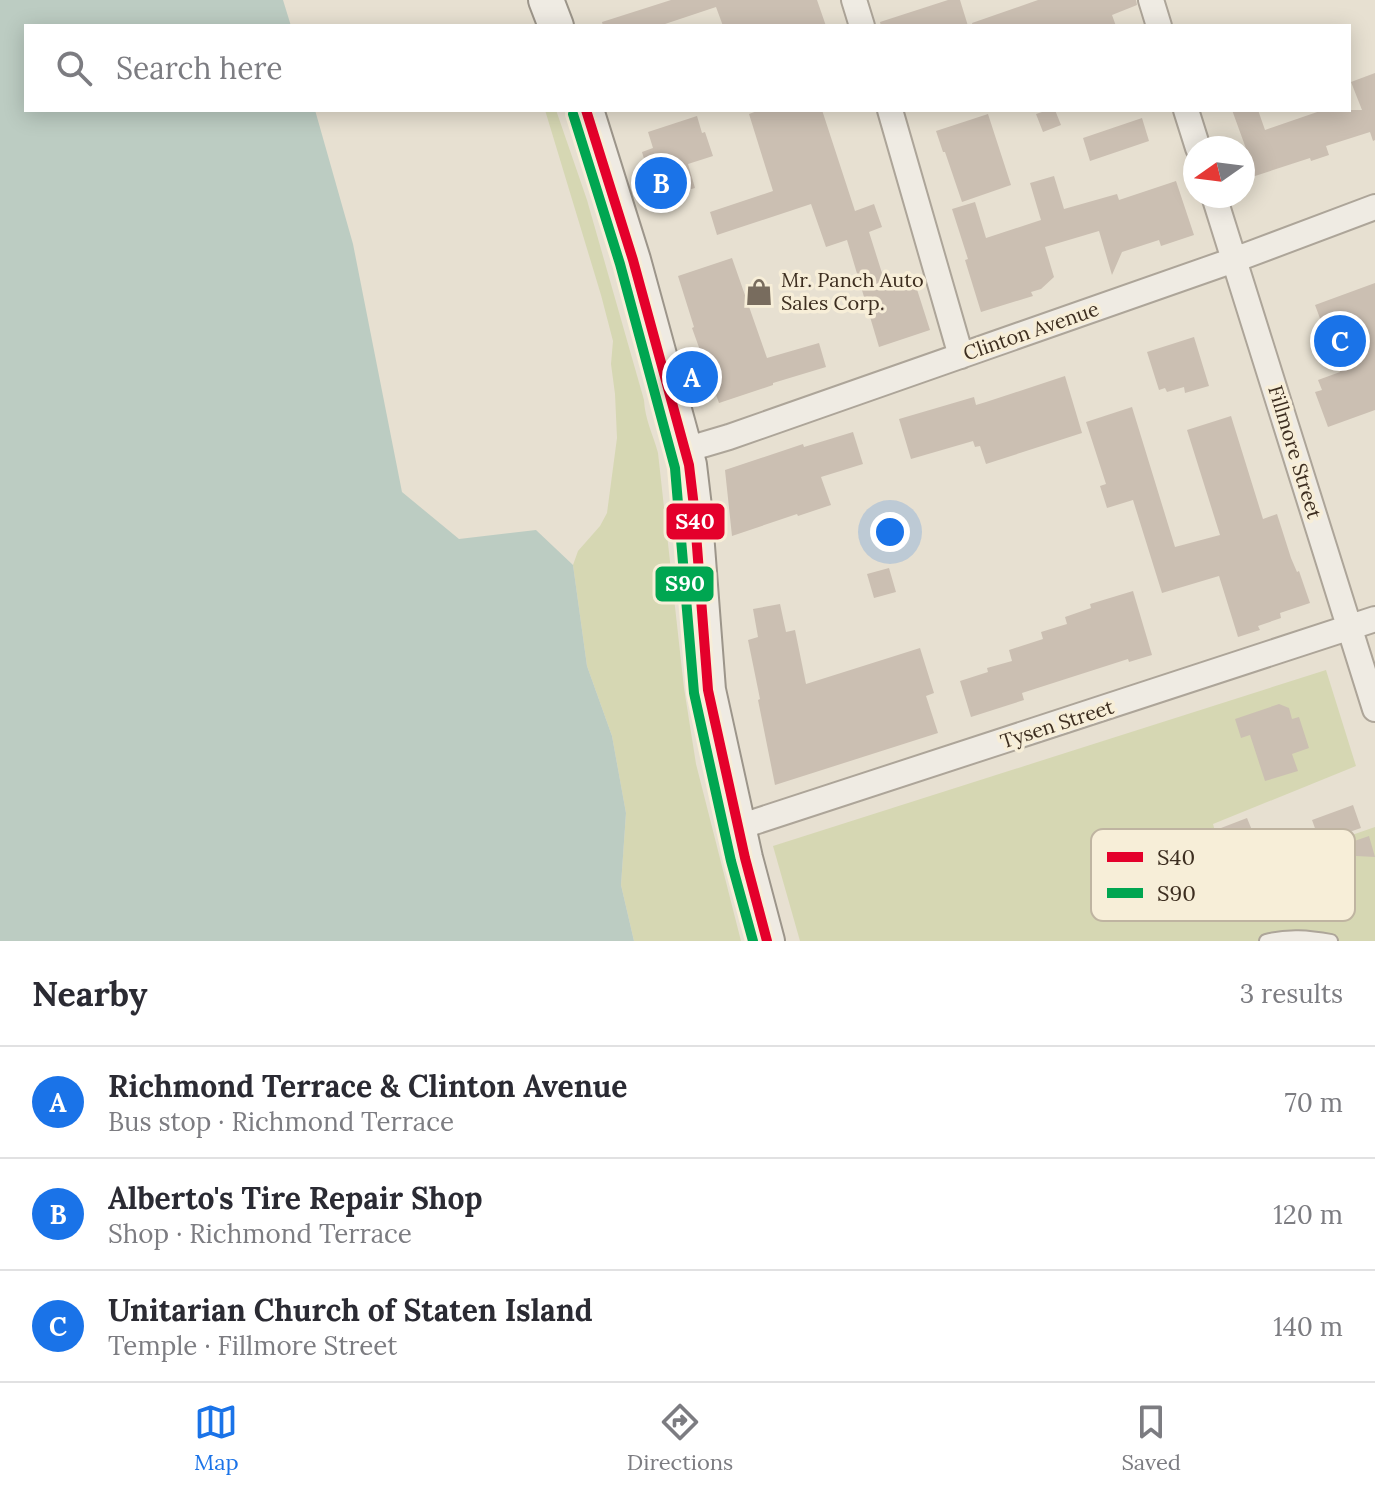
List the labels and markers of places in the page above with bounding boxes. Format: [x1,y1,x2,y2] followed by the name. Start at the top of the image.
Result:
[635,153,687,213] pin: B
[781,267,924,315] place label: Mr. Panch Auto Sales Corp.
[744,277,774,307] shop icon: Mr. Panch Auto Sales Corp.
[1314,311,1366,371] pin: C
[666,347,718,407] pin: A

